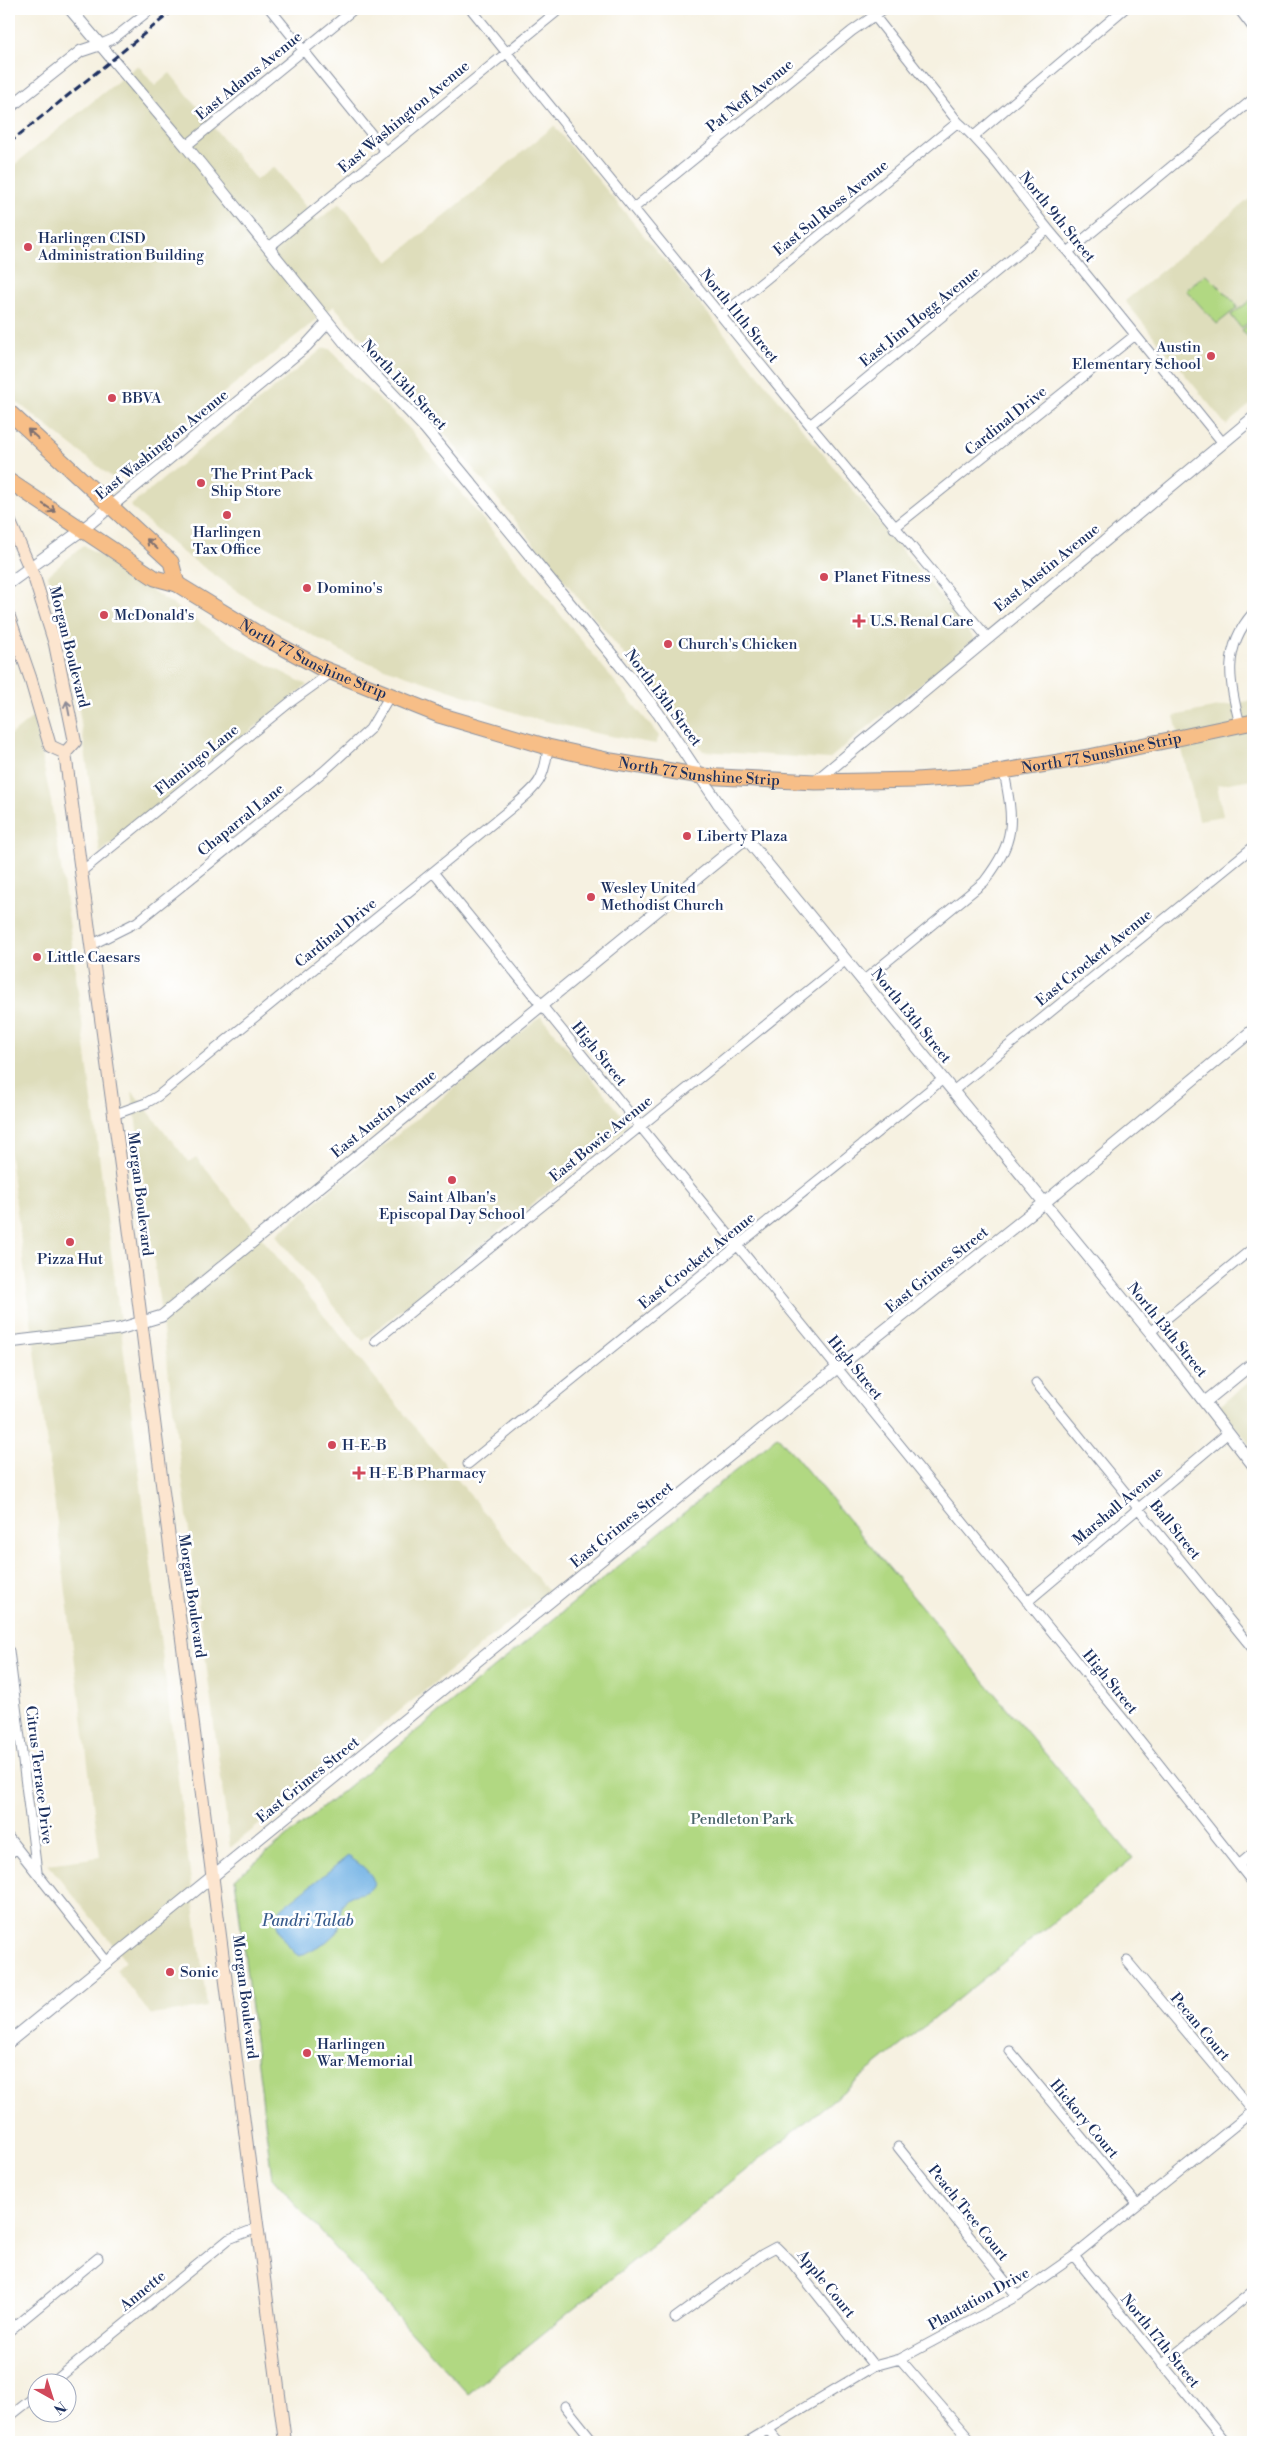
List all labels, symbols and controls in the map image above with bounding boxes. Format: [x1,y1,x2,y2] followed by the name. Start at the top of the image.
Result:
[192,27,306,125] street label: East Adams Avenue
[703,55,797,137] street label: Pat Neff Avenue
[335,57,473,177] street label: East Washington Avenue
[770,156,892,260] street label: East Sul Ross Avenue
[1015,168,1100,267] street label: North 9th Street
[37,229,204,265] place label: Harlingen CISD Administration Building
[22,241,34,253] marker: Harlingen CISD Administration Building
[856,263,984,371] street label: East Jim Hogg Avenue
[695,265,783,367] street label: North 11th Street
[357,336,451,435] street label: North 13th Street
[1072,338,1202,374] place label: Austin Elementary School
[1205,350,1217,362] marker: Austin Elementary School
[961,382,1051,460] street label: Cardinal Drive
[92,386,232,504] street label: East Washington Avenue
[121,389,162,408] place label: BBVA
[106,392,118,404] marker: BBVA
[27,428,40,440] one-way arrow
[211,465,314,501] place label: The Print Pack Ship Store
[195,477,207,489] marker: The Print Pack Ship Store
[42,503,56,513] one-way arrow
[221,509,233,521] marker: Harlingen Tax Office
[990,520,1104,616] street label: East Austin Avenue
[193,523,261,559] place label: Harlingen Tax Office
[146,538,159,550] one-way arrow
[834,568,931,587] place label: Planet Fitness
[818,571,830,583] marker: Planet Fitness
[317,579,382,598] place label: Domino's
[301,582,313,594] marker: Domino's
[45,584,93,710] street label: Morgan Boulevard
[114,606,194,625] place label: McDonald's
[98,609,110,621] marker: McDonald's
[870,612,974,631] place label: U.S. Renal Care
[852,614,866,628] marker: U.S. Renal Care
[236,615,390,703] street label: North 77 Sunshine Strip
[678,635,798,654] place label: Church's Chicken
[662,638,674,650] marker: Church's Chicken
[620,646,706,751] street label: North 13th Street
[63,701,73,717] one-way arrow
[151,720,243,800] street label: Flamingo Lane
[1020,728,1183,778] street label: North 77 Sunshine Strip
[617,753,780,790] street label: North 77 Sunshine Strip
[194,779,288,861] street label: Chaparral Lane
[697,827,788,846] place label: Liberty Plaza
[681,830,693,842] marker: Liberty Plaza
[600,879,724,915] place label: Wesley United Methodist Church
[585,891,597,903] marker: Wesley United Methodist Church
[291,894,381,972] street label: Cardinal Drive
[1032,905,1156,1011] street label: East Crockett Avenue
[47,948,140,967] place label: Little Caesars
[31,951,43,963] marker: Little Caesars
[867,965,956,1068] street label: North 13th Street
[567,1018,631,1091] street label: High Street
[327,1066,441,1162] street label: East Austin Avenue
[546,1092,656,1186] street label: East Bowie Avenue
[123,1131,157,1258] street label: Morgan Boulevard
[446,1174,458,1186] marker: Saint Alban's Episcopal Day School
[379,1188,526,1224] place label: Saint Alban's Episcopal Day School
[635,1208,759,1314] street label: East Crockett Avenue
[882,1222,993,1317] street label: East Grimes Street
[64,1236,76,1248] marker: Pizza Hut
[37,1250,104,1269] place label: Pizza Hut
[1123,1279,1212,1382] street label: North 13th Street
[823,1332,887,1405] street label: High Street
[342,1436,387,1455] place label: H-E-B
[326,1439,338,1451] marker: H-E-B
[1069,1463,1167,1549] street label: Marshall Avenue
[369,1464,487,1483] place label: H-E-B Pharmacy
[353,1467,365,1479] marker: H-E-B Pharmacy
[567,1477,678,1572] street label: East Grimes Street
[1145,1496,1205,1564] street label: Ball Street
[174,1533,210,1660] street label: Morgan Boulevard
[1078,1646,1142,1719] street label: High Street
[21,1705,57,1845] street label: Citrus Terrace Drive
[253,1732,364,1827] street label: East Grimes Street
[690,1810,795,1829] park label: Pendleton Park
[261,1911,354,1931] water label: Pandri Talab
[228,1934,262,2061] street label: Morgan Boulevard
[180,1963,219,1982] place label: Sonic
[164,1966,176,1978] marker: Sonic
[1166,1989,1235,2066] street label: Pecan Court
[316,2035,414,2071] place label: Harlingen War Memorial
[301,2047,313,2059] marker: Harlingen War Memorial
[1045,2076,1123,2163] street label: Hickory Court
[923,2161,1013,2265] street label: Peach Tree Court
[792,2245,860,2322] street label: Apple Court
[925,2263,1033,2335] street label: Plantation Drive
[115,2267,170,2316] street label: Annette
[1116,2290,1204,2392] street label: North 17th Street
[28,2374,78,2424] north arrow
[50,2397,70,2418] text: N

